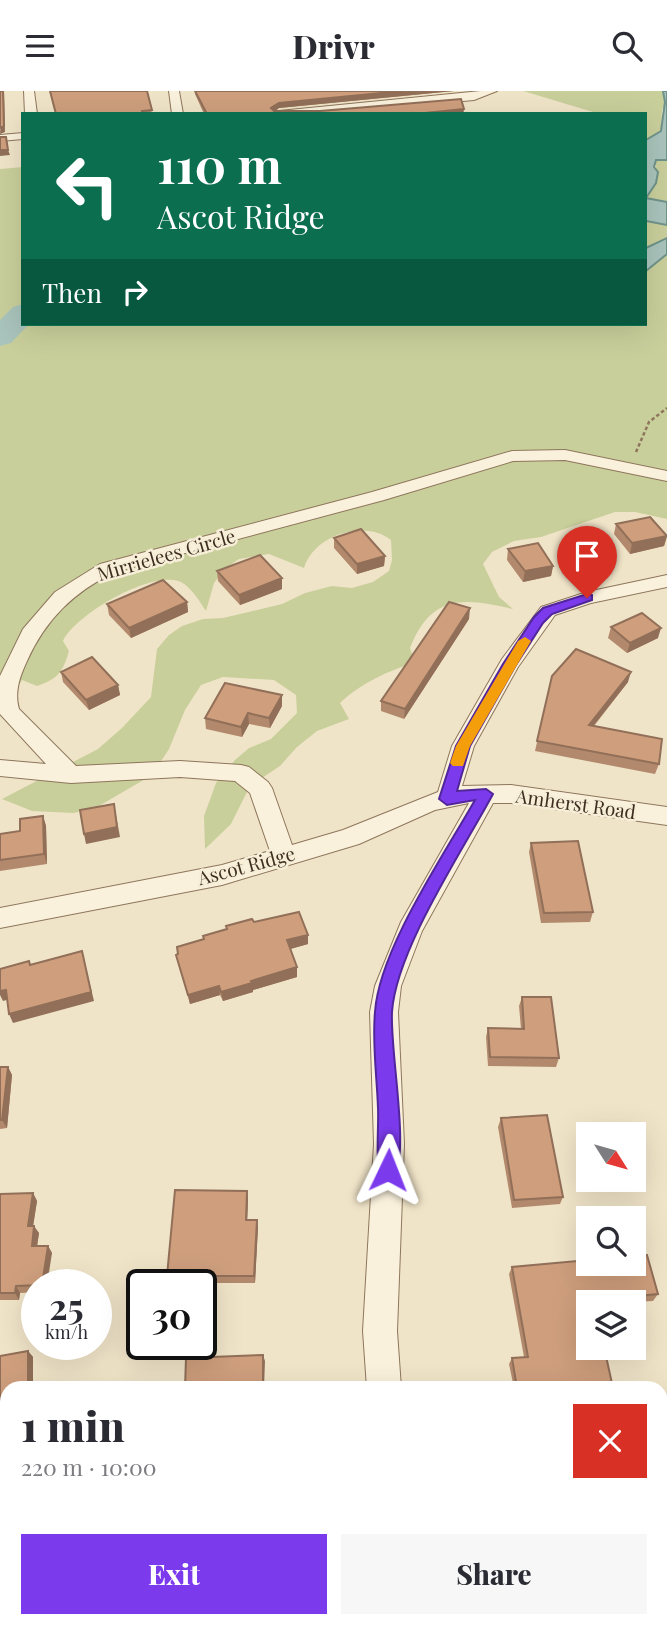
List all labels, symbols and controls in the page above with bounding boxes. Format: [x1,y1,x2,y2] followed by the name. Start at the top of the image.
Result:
[292,24,375,67] text: Drivr
[21,27,59,65] icon: menu
[608,27,646,65] icon: search
[157,131,282,196] text: 110 m
[42,140,133,231] icon: left
[157,194,325,237] text: Ascot Ridge
[116,273,154,311] icon: right
[42,275,102,310] text: Then
[94,522,238,586] street label: Mirrielees Circle
[557,526,617,598] pin
[568,537,606,575] icon: arrive
[513,782,638,824] street label: Amherst Road
[194,840,297,891] street label: Ascot Ridge
[576,1122,646,1192] north arrow
[576,1122,646,1360] map controls
[351,1133,425,1207] position arrow
[576,1206,646,1276] button: search
[126,1269,217,1360] speed limit sign: 30
[49,1282,84,1329] text: 25
[576,1290,646,1360] button: layers
[45,1320,88,1344] text: km/h
[21,1397,125,1453] text: 1 min
[573,1404,647,1478] button: close
[21,1451,157,1482] text: 220 m · 10:00
[21,1534,327,1614] button: Exit
[341,1534,647,1614] button: Share

